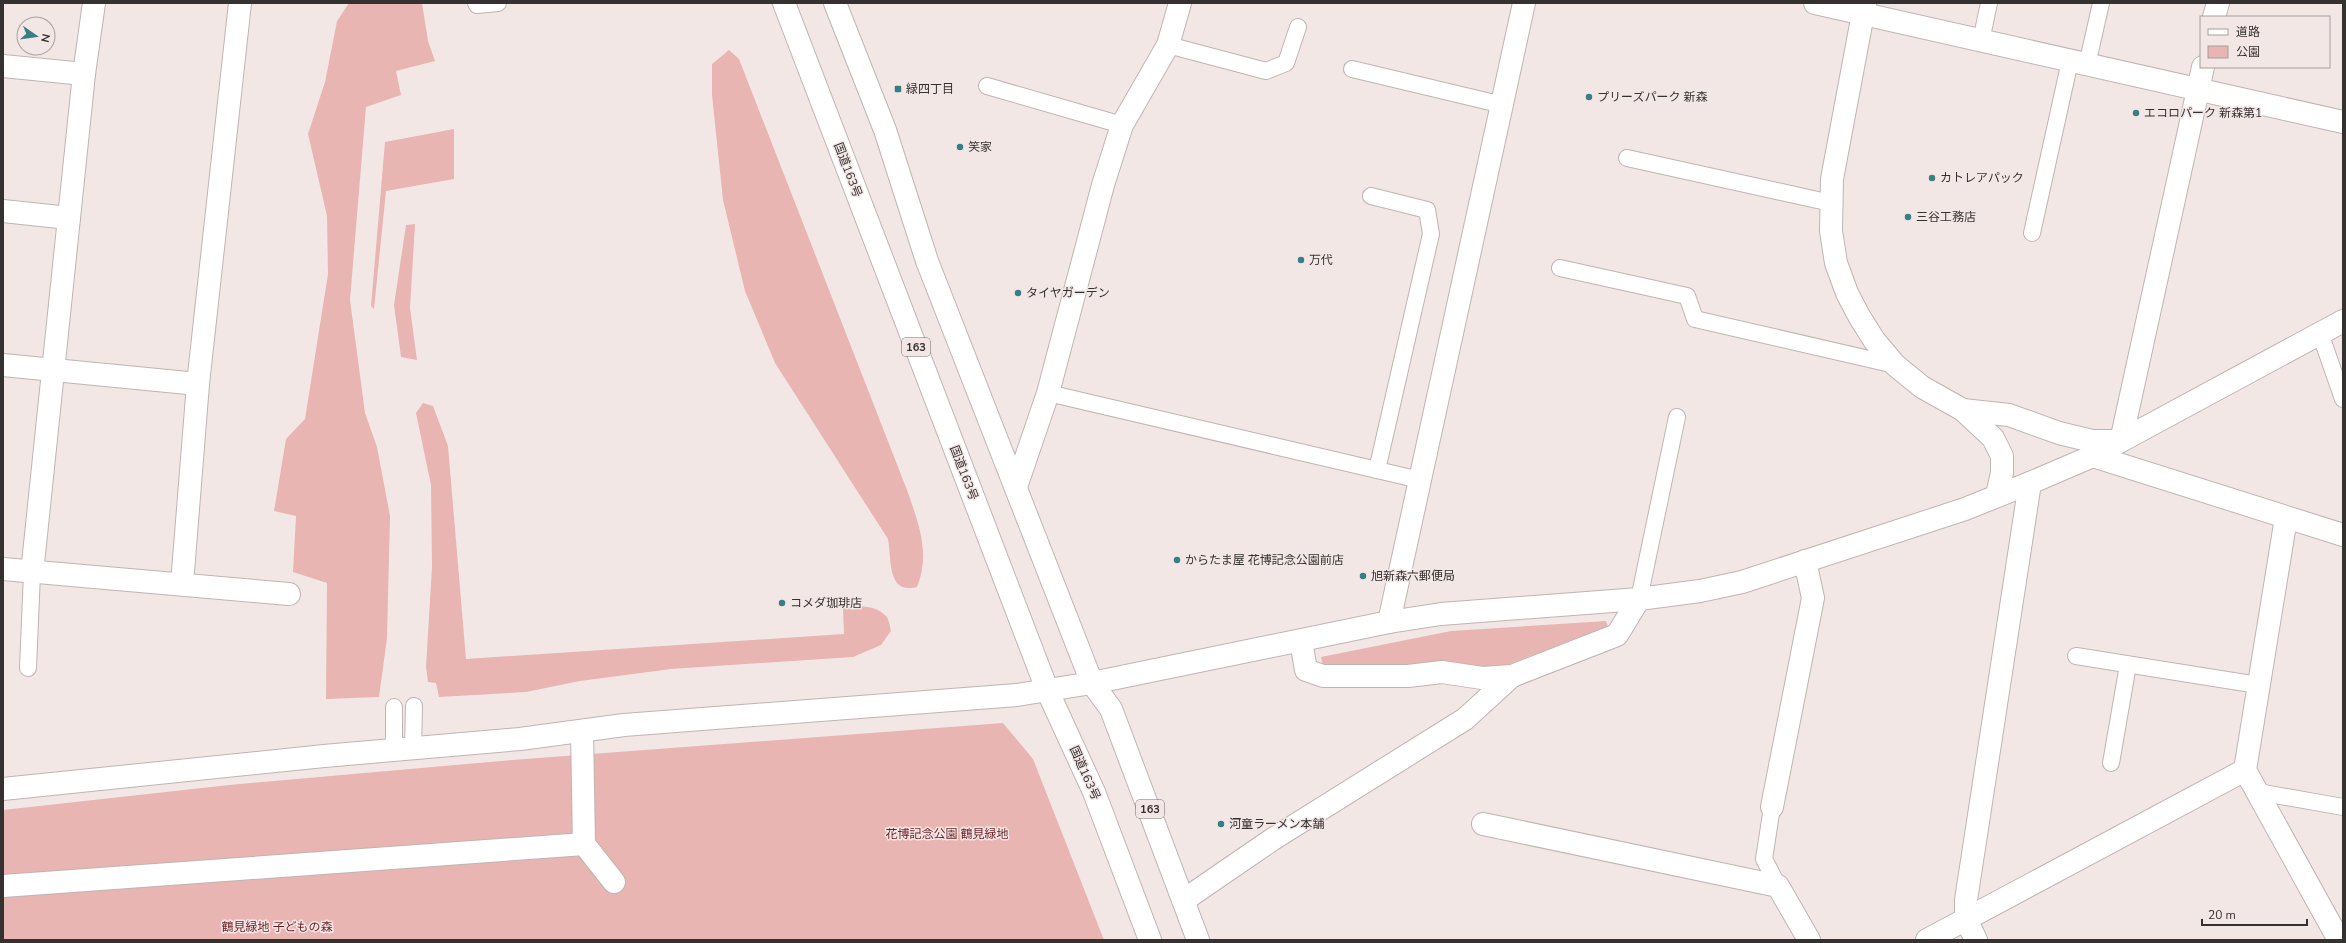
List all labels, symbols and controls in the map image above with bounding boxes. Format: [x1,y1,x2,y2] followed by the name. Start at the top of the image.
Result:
[16,16,56,56] north arrow
[2200,16,2330,68] legend
[2236,24,2260,40] text: 道路
[37,32,53,44] text: N
[2236,44,2260,60] text: 公園
[906,81,954,97] place label: 緑四丁目
[893,84,903,94] marker: 緑四丁目
[1597,89,1708,105] place label: プリーズパーク 新森
[1584,92,1594,102] marker: プリーズパーク 新森
[2144,105,2262,121] place label: エコロパーク 新森第1
[2131,108,2141,118] marker: エコロパーク 新森第1
[968,139,992,155] place label: 笑家
[830,140,866,200] street label: 国道163号
[955,142,965,152] marker: 笑家
[1940,170,2024,186] place label: カトレアパック
[1927,173,1937,183] marker: カトレアパック
[1916,209,1976,225] place label: 三谷工務店
[1903,212,1913,222] marker: 三谷工務店
[1309,252,1333,268] place label: 万代
[1296,255,1306,265] marker: 万代
[1026,285,1110,301] place label: タイヤガーデン
[1013,288,1023,298] marker: タイヤガーデン
[902,338,930,356] road number: 163
[946,443,982,503] street label: 国道163号
[1185,552,1344,568] place label: からたま屋 花博記念公園前店
[1172,555,1182,565] marker: からたま屋 花博記念公園前店
[1371,568,1455,584] place label: 旭新森六郵便局
[1358,571,1368,581] marker: 旭新森六郵便局
[790,595,862,611] place label: コメダ珈琲店
[777,598,787,608] marker: コメダ珈琲店
[1066,743,1104,803] street label: 国道163号
[1136,800,1164,818] road number: 163
[1229,816,1325,832] place label: 河童ラーメン本舗
[1216,819,1226,829] marker: 河童ラーメン本舗
[885,826,1009,842] park label: 花博記念公園 鶴見緑地
[2202,901,2307,927] scale bar
[2208,907,2236,923] text: 20 m
[221,919,333,935] park label: 鶴見緑地 子どもの森

